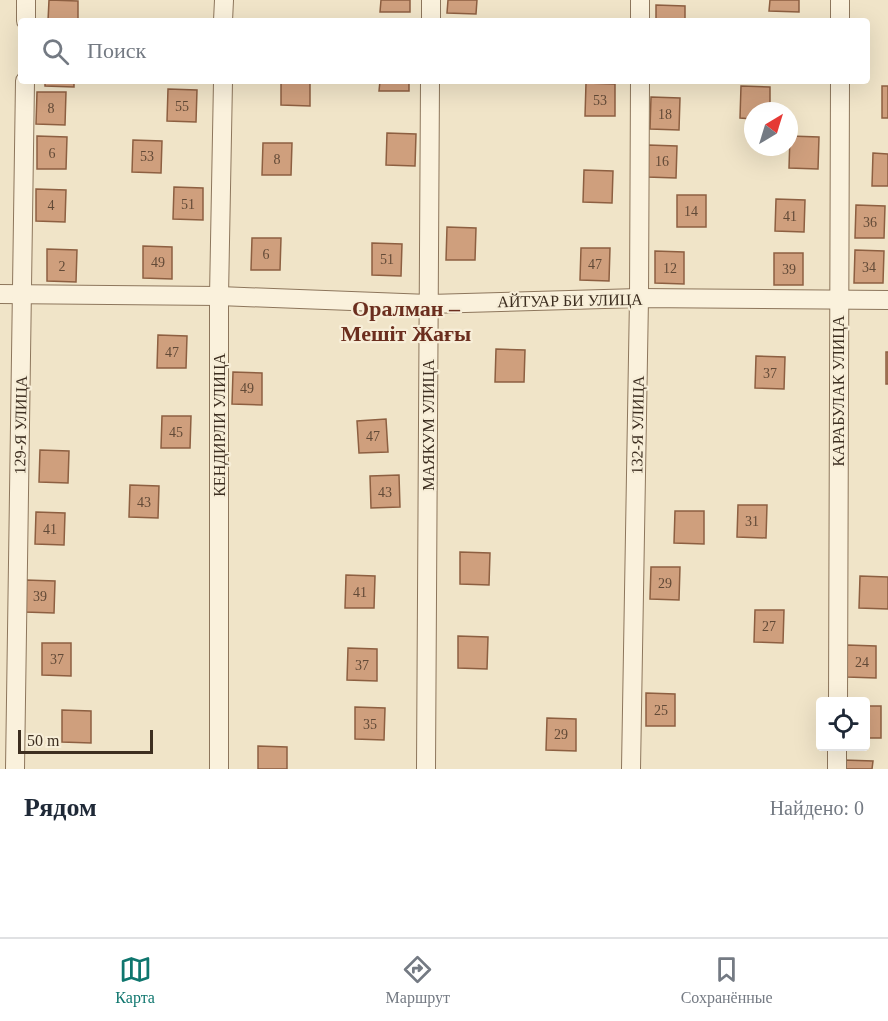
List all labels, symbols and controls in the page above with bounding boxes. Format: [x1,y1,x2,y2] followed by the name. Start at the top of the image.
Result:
[18,18,870,84] search box
[39,35,72,68] icon: search
[87,38,146,63] text: Поиск
[593,93,607,108] house number: 53
[175,99,189,114] house number: 55
[48,101,55,116] house number: 8
[744,102,798,156] north arrow
[658,107,672,122] house number: 18
[49,146,56,161] house number: 6
[140,149,154,164] house number: 53
[274,152,281,167] house number: 8
[655,154,669,169] house number: 16
[181,197,195,212] house number: 51
[48,198,55,213] house number: 4
[684,204,698,219] house number: 14
[783,209,797,224] house number: 41
[863,215,877,230] house number: 36
[263,247,270,262] house number: 6
[380,252,394,267] house number: 51
[151,255,165,270] house number: 49
[588,257,602,272] house number: 47
[59,259,66,274] house number: 2
[862,260,876,275] house number: 34
[663,261,677,276] house number: 12
[782,262,796,277] house number: 39
[497,290,643,311] street label: АЙТУАР БИ УЛИЦА
[341,296,471,346] district label: Оралман – Мешіт Жағы
[830,315,848,466] street label: КАРАБУЛАК УЛИЦА
[165,345,179,360] house number: 47
[211,353,229,497] street label: КЕНДИРЛИ УЛИЦА
[420,359,438,491] street label: МАЯКУМ УЛИЦА
[763,366,777,381] house number: 37
[11,375,31,475] street label: 129-Я УЛИЦА
[628,375,648,475] street label: 132-Я УЛИЦА
[240,381,254,396] house number: 49
[169,425,183,440] house number: 45
[366,429,380,444] house number: 47
[378,485,392,500] house number: 43
[137,495,151,510] house number: 43
[745,514,759,529] house number: 31
[43,522,57,537] house number: 41
[658,576,672,591] house number: 29
[353,585,367,600] house number: 41
[33,589,47,604] house number: 39
[762,619,776,634] house number: 27
[50,652,64,667] house number: 37
[855,655,869,670] house number: 24
[355,658,369,673] house number: 37
[816,697,870,751] map controls
[816,697,870,751] button: locate
[654,703,668,718] house number: 25
[363,717,377,732] house number: 35
[18,727,153,754] scale bar
[554,727,568,742] house number: 29
[27,732,59,749] text: 50 m
[24,793,97,822] text: Рядом
[770,797,864,819] text: Найдено: 0
[115,953,155,1007] tab: Карта
[386,953,450,1007] tab: Маршрут
[681,953,773,1007] tab: Сохранённые

